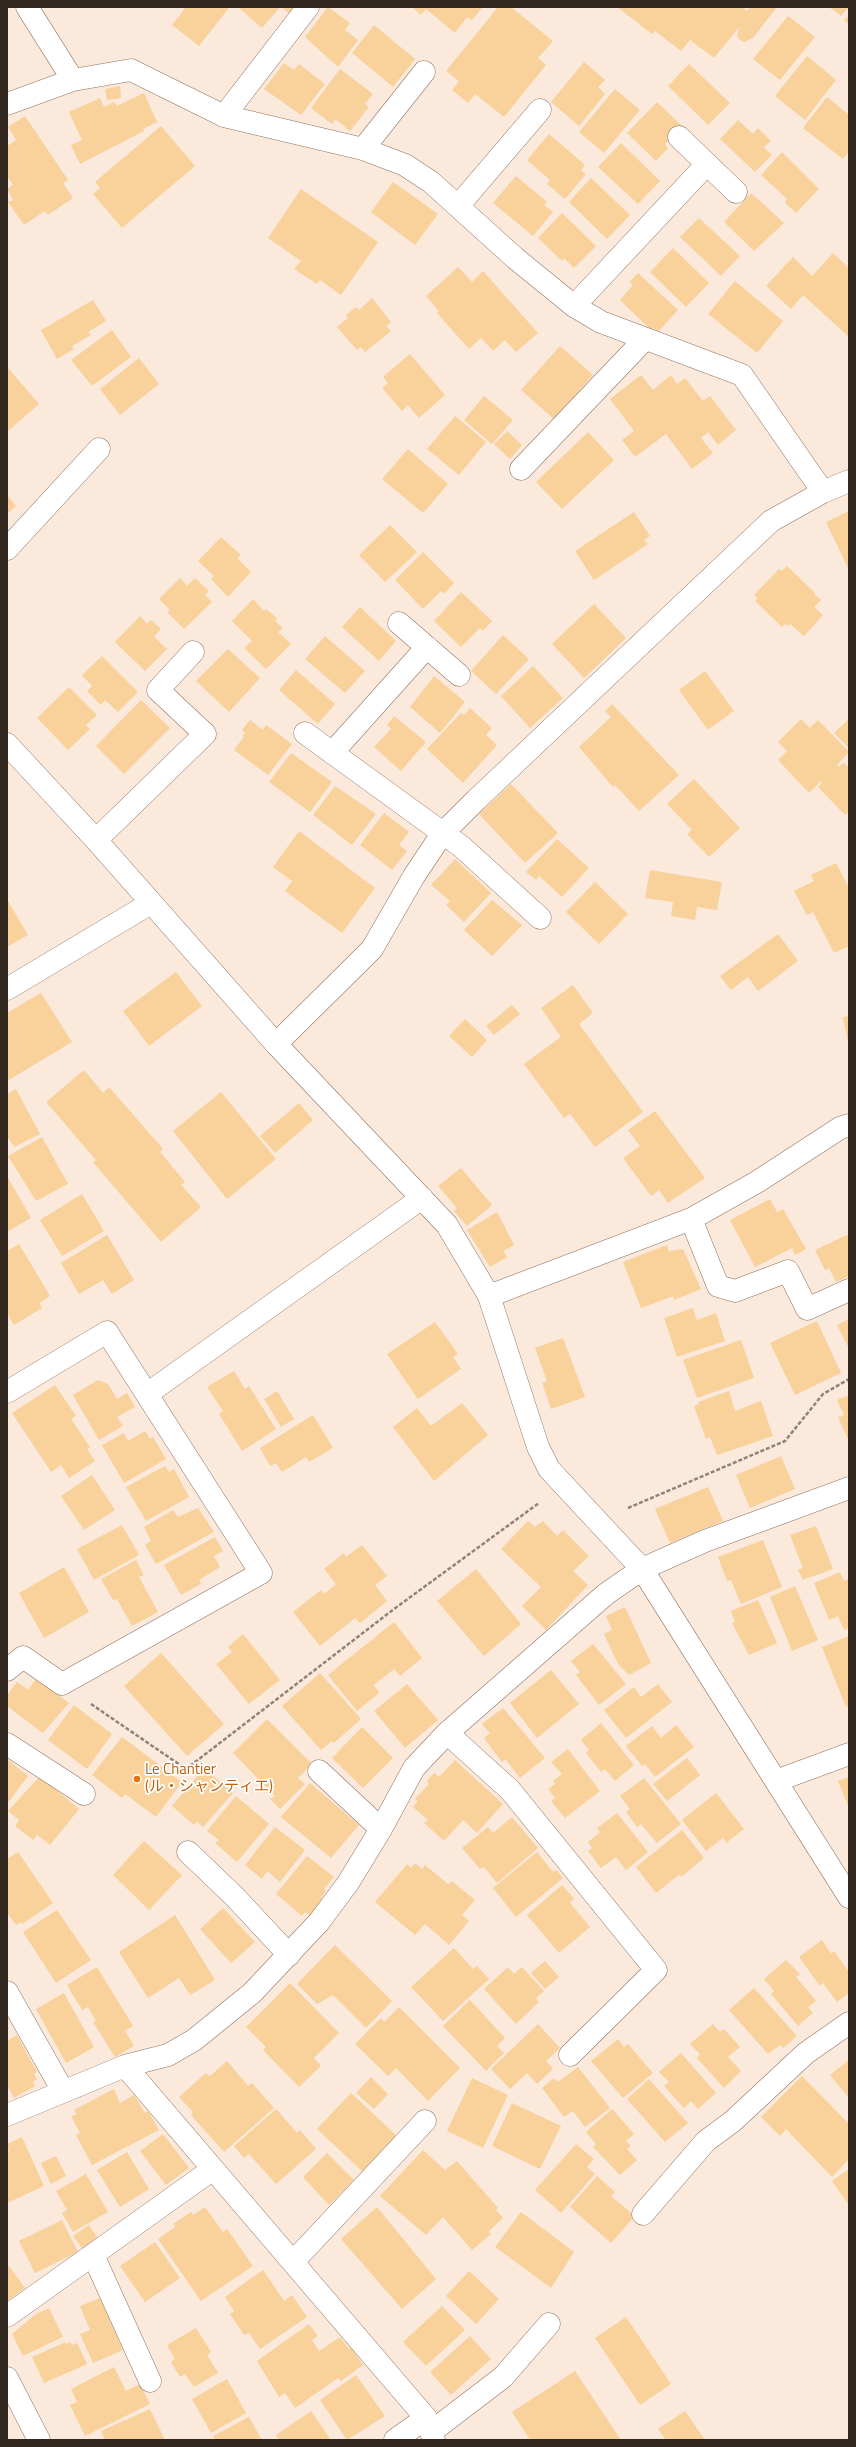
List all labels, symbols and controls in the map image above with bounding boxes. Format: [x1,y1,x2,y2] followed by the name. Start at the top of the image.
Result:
[145,1761,273,1796] place label: Le Chantier (ル・シャンティエ)
[132,1774,142,1784] marker: Le Chantier (ル・シャンティエ)

